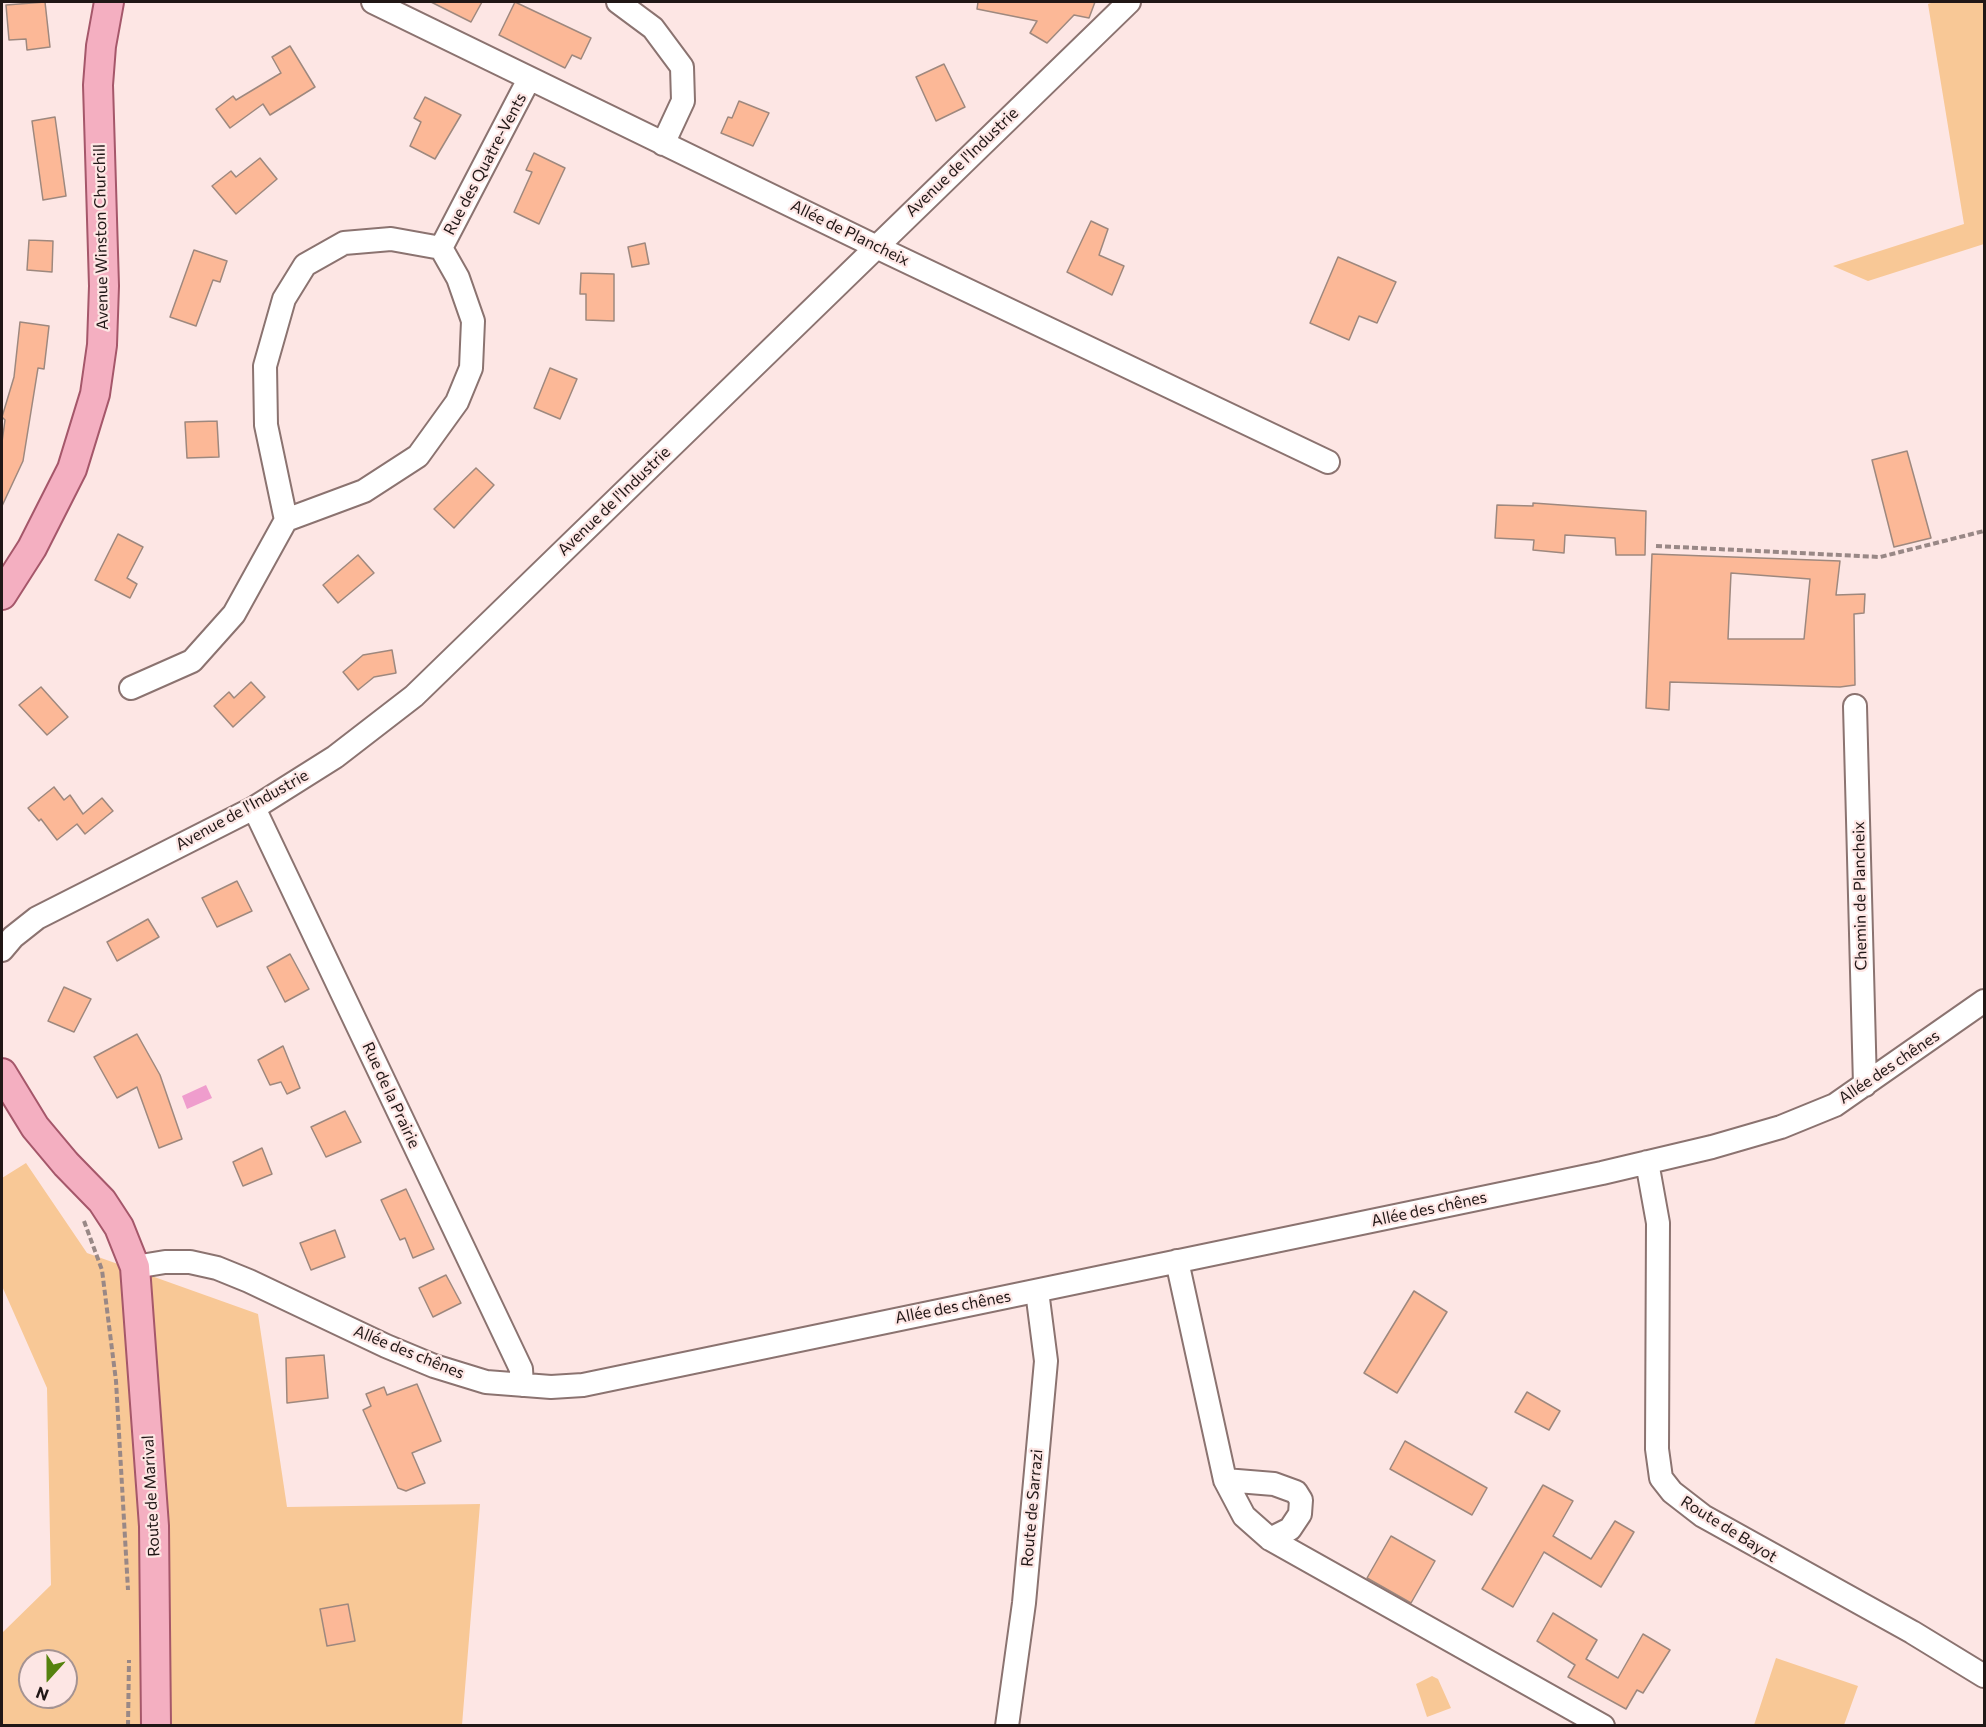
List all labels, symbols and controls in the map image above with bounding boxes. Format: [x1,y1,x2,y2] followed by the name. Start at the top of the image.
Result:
[439,90,531,238] street label: Rue des Quatre-Vents
[902,103,1022,221] street label: Avenue de l'Industrie
[90,144,112,330] street label: Avenue Winston Churchill
[788,196,912,270] street label: Allée de Plancheix
[554,442,674,560] street label: Avenue de l'Industrie
[172,765,312,855] street label: Avenue de l'Industrie
[1849,821,1871,971] street label: Chemin de Plancheix
[1835,1026,1943,1108] street label: Allée des chênes
[358,1039,424,1151] street label: Rue de la Prairie
[1370,1187,1488,1231] street label: Allée des chênes
[893,1286,1013,1328] street label: Allée des chênes
[351,1321,467,1383] street label: Allée des chênes
[138,1435,164,1557] street label: Route de Marival
[1017,1448,1047,1568] street label: Route de Sarrazi
[1677,1492,1781,1566] street label: Route de Bayot
[18,1649,78,1709] north arrow
[33,1683,51,1705] text: N

